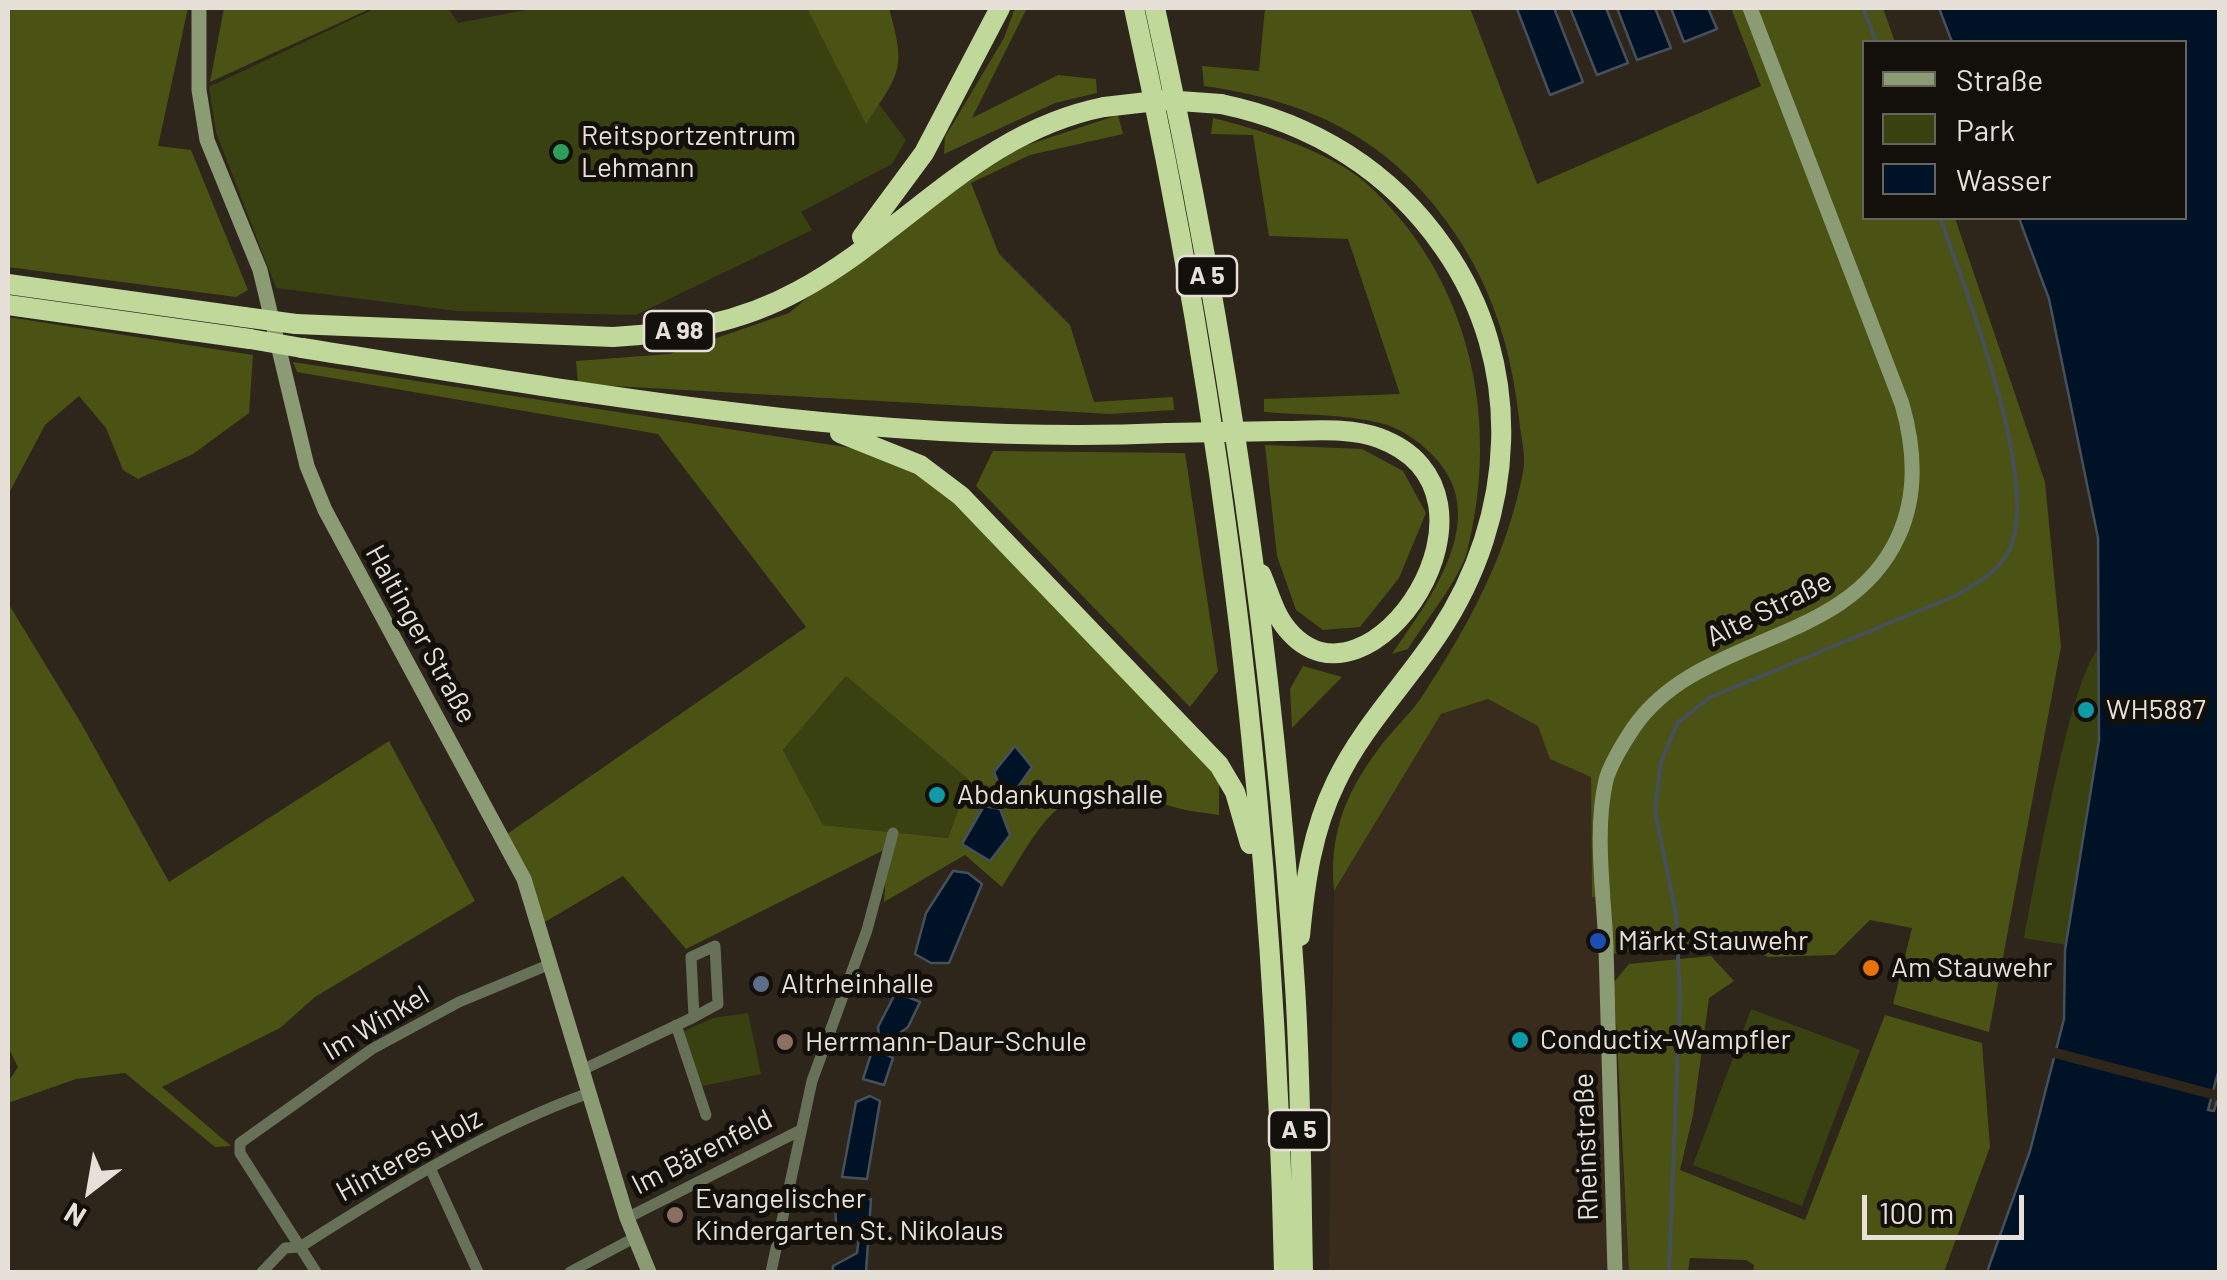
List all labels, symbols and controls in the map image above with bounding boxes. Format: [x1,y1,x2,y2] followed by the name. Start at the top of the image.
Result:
[1862,40,2187,220] legend
[1956,61,2043,97] text: Straße
[1956,111,2015,147] text: Park
[581,119,796,185] place label: Reitsportzentrum Lehmann
[550,141,572,163] marker: Reitsportzentrum Lehmann
[1956,161,2052,197] text: Wasser
[1177,256,1237,296] road number: A 5
[644,311,714,351] road number: A 98
[358,539,484,729] street label: Haltinger Straße
[1701,564,1837,654] street label: Alte Straße
[2106,693,2206,727] place label: WH5887
[2075,699,2097,721] marker: WH5887
[957,778,1163,812] place label: Abdankungshalle
[926,784,948,806] marker: Abdankungshalle
[1618,924,1808,958] place label: Märkt Stauwehr
[1587,930,1609,952] marker: Märkt Stauwehr
[1891,951,2053,985] place label: Am Stauwehr
[1860,957,1882,979] marker: Am Stauwehr
[781,967,934,1001] place label: Altrheinhalle
[750,973,772,995] marker: Altrheinhalle
[317,978,435,1068] street label: Im Winkel
[1540,1023,1791,1057] place label: Conductix-Wampfler
[805,1025,1087,1059] place label: Herrmann-Daur-Schule
[1509,1029,1531,1051] marker: Conductix-Wampfler
[774,1031,796,1053] marker: Herrmann-Daur-Schule
[1567,1073,1605,1221] street label: Rheinstraße
[330,1101,488,1209] street label: Hinteres Holz
[626,1102,778,1202] street label: Im Bärenfeld
[1269,1110,1329,1150] road number: A 5
[40,1140,140,1240] north arrow
[1867,1175,2030,1237] scale bar
[695,1182,1003,1248] place label: Evangelischer Kindergarten St. Nikolaus
[1879,1194,1954,1230] text: 100 m
[58,1196,91,1235] text: N
[664,1204,686,1226] marker: Evangelischer Kindergarten St. Nikolaus

